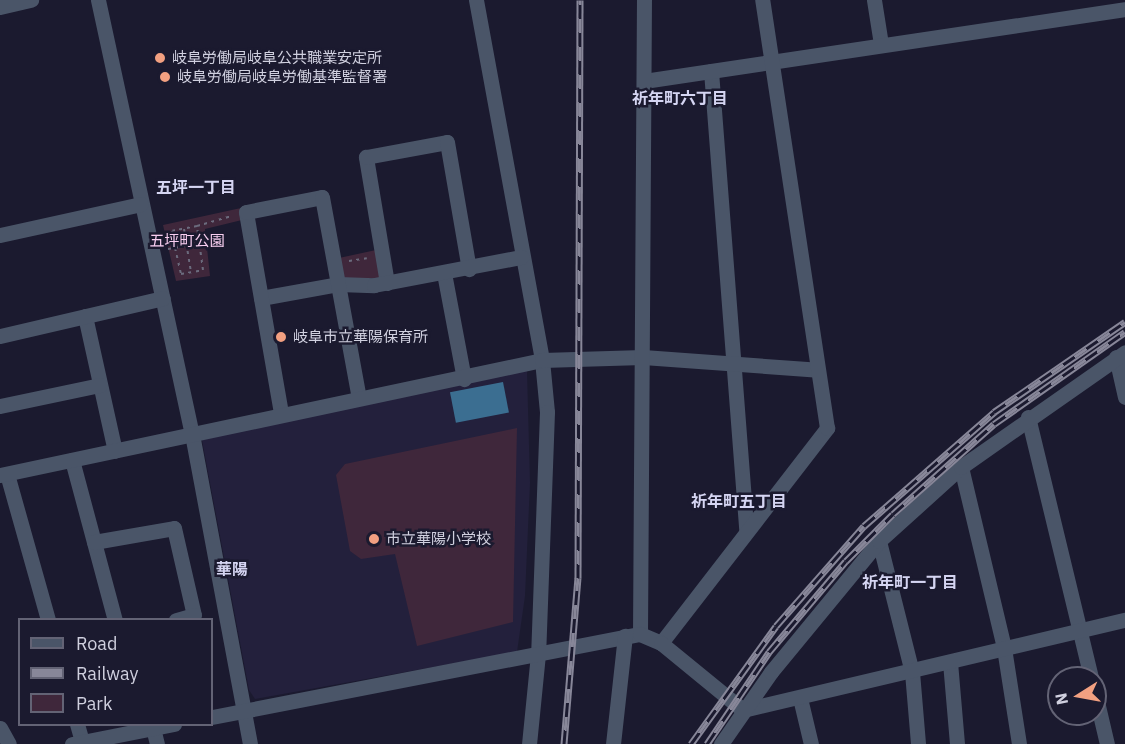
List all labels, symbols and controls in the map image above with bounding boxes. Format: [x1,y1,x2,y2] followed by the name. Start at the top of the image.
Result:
[172,49,382,67] place label: 岐阜労働局岐阜公共職業安定所
[153,51,167,65] marker: 岐阜労働局岐阜公共職業安定所
[177,68,387,86] place label: 岐阜労働局岐阜労働基準監督署
[158,70,172,84] marker: 岐阜労働局岐阜労働基準監督署
[632,88,728,108] district label: 祈年町六丁目
[156,177,236,197] district label: 五坪一丁目
[150,232,224,250] park label: 五坪町公園
[293,328,428,346] place label: 岐阜市立華陽保育所
[274,330,288,344] marker: 岐阜市立華陽保育所
[691,491,787,511] district label: 祈年町五丁目
[386,530,491,548] place label: 市立華陽小学校
[367,532,381,546] marker: 市立華陽小学校
[216,559,248,579] district label: 華陽
[862,572,958,592] district label: 祈年町一丁目
[18,618,213,726] legend
[76,632,117,655] text: Road
[76,662,138,685] text: Railway
[1047,666,1107,726] north arrow
[1050,691,1072,707] text: N
[76,692,112,715] text: Park

